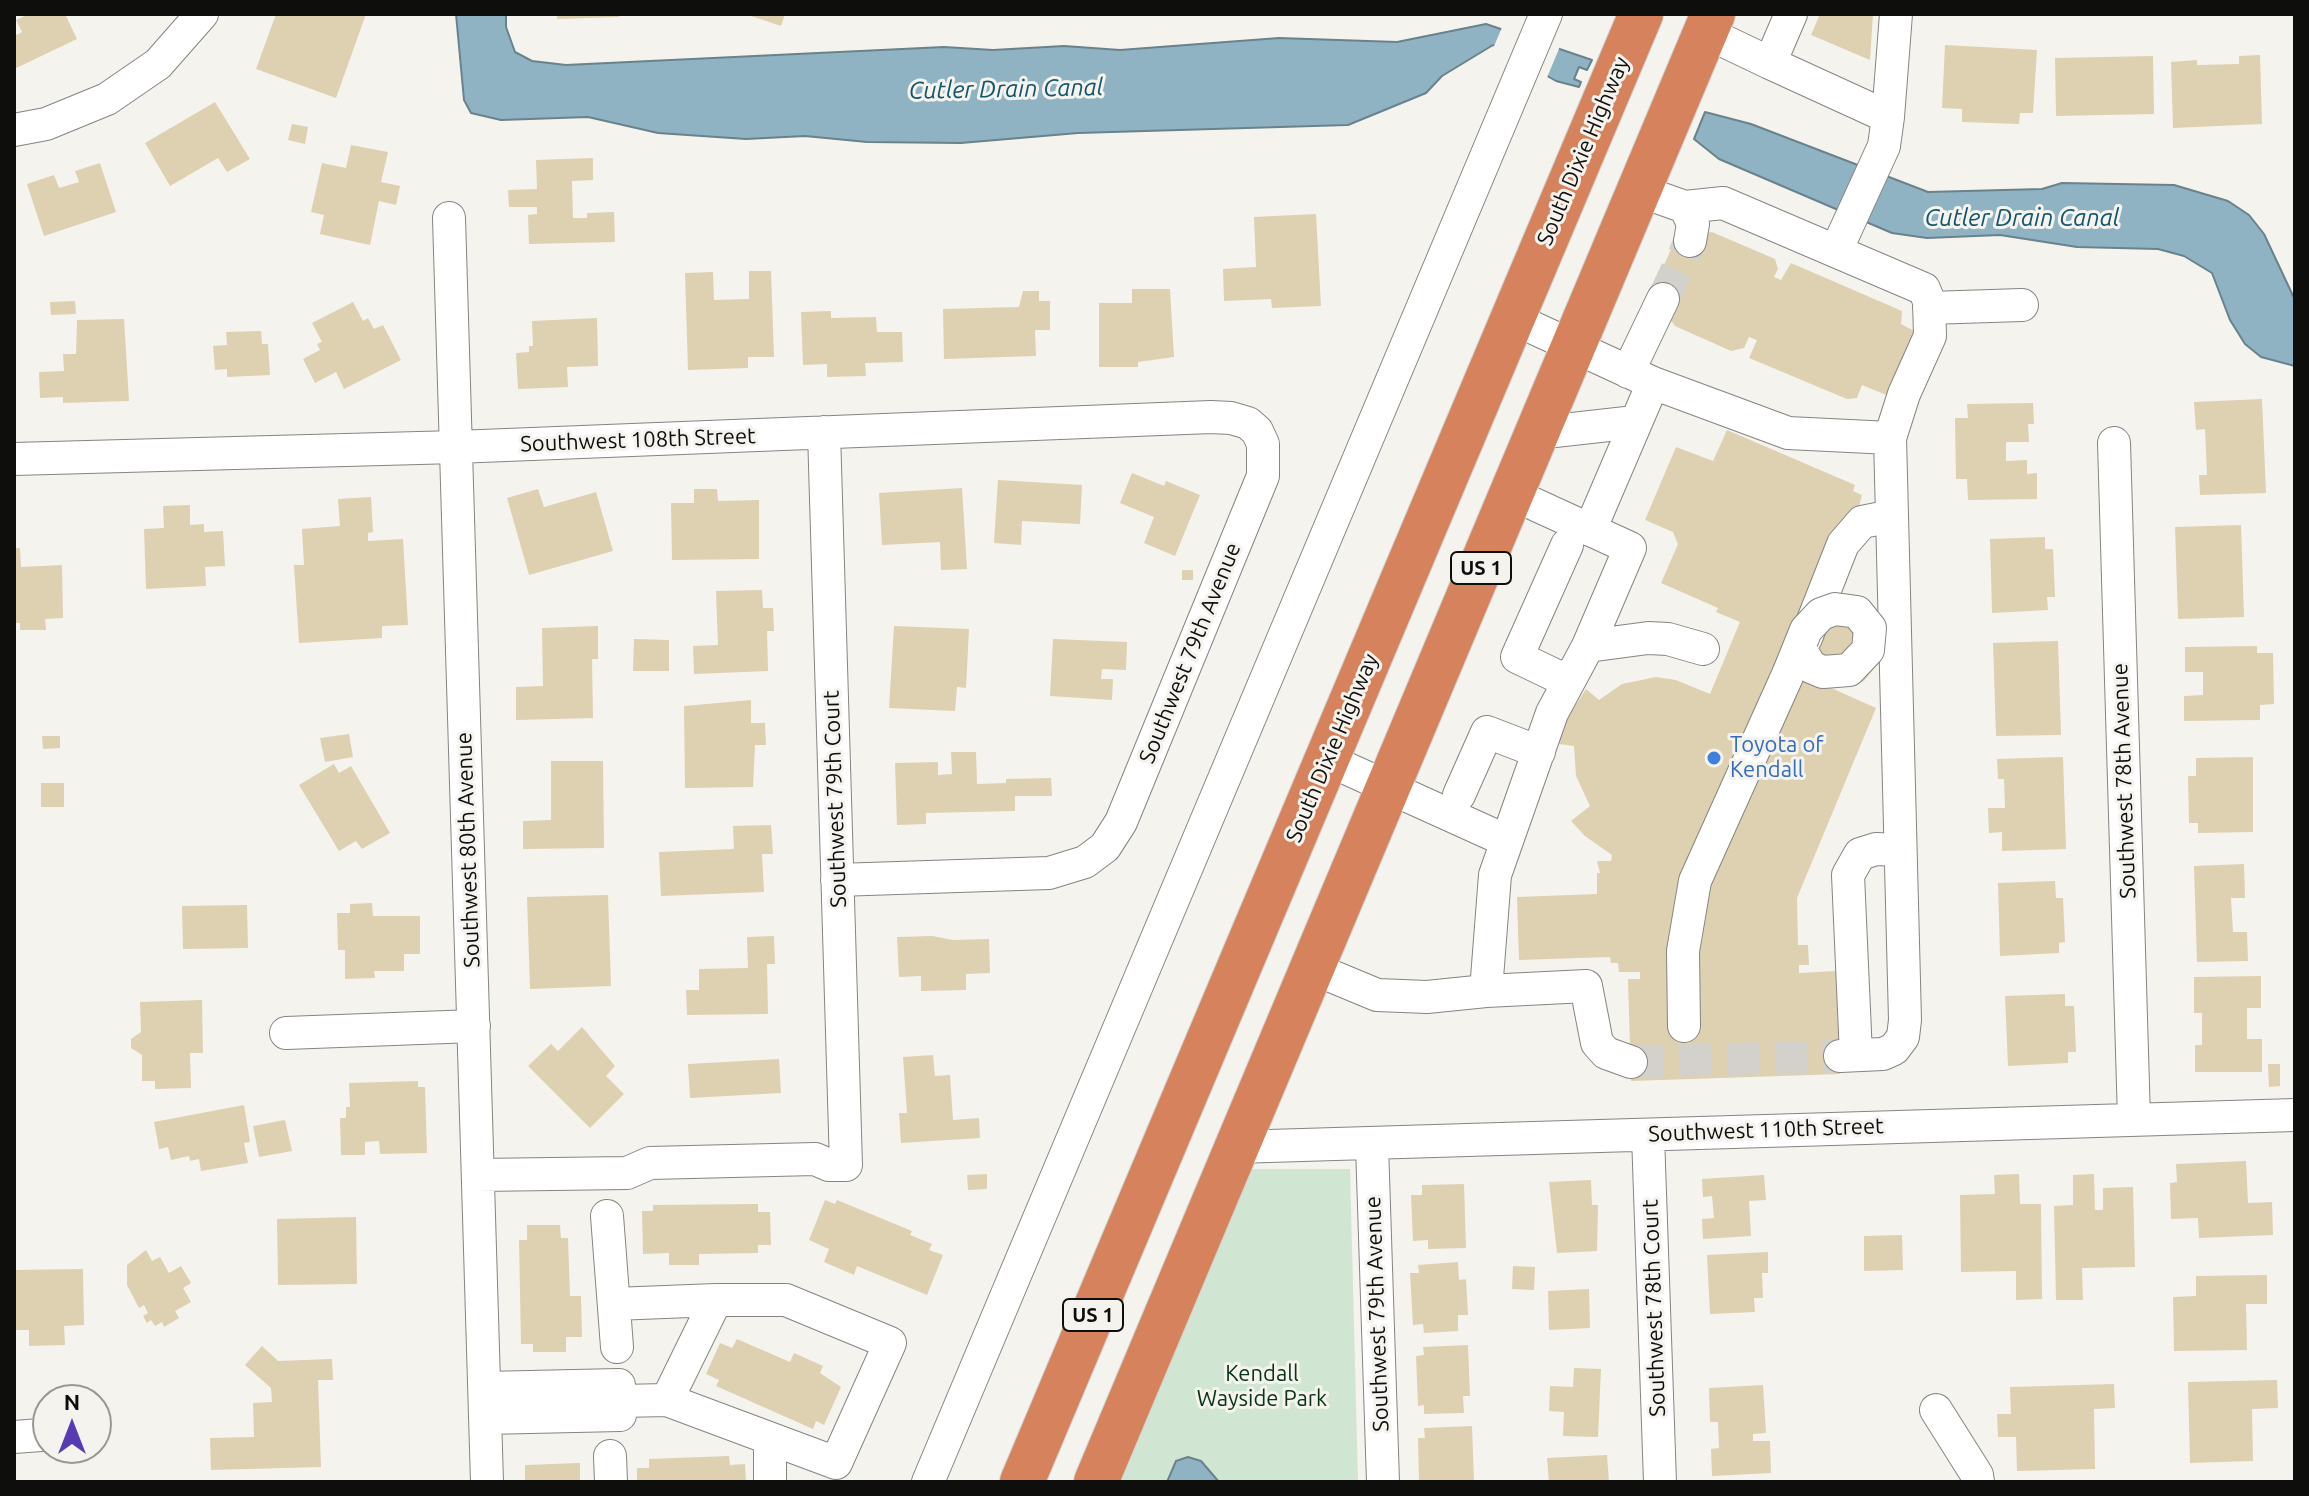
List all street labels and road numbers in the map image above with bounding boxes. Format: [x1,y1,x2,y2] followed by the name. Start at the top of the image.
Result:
[1531,53,1635,249] street label: South Dixie Highway
[520,423,756,457] street label: Southwest 108th Street
[1134,539,1246,767] street label: Southwest 79th Avenue
[1451,552,1511,584] road number: US 1
[1280,650,1384,846] street label: South Dixie Highway
[2107,663,2141,899] street label: Southwest 78th Avenue
[818,690,852,908] street label: Southwest 79th Court
[451,732,485,968] street label: Southwest 80th Avenue
[1648,1113,1884,1147] street label: Southwest 110th Street
[1360,1196,1394,1432] street label: Southwest 79th Avenue
[1637,1199,1671,1417] street label: Southwest 78th Court
[1063,1299,1123,1331] road number: US 1

